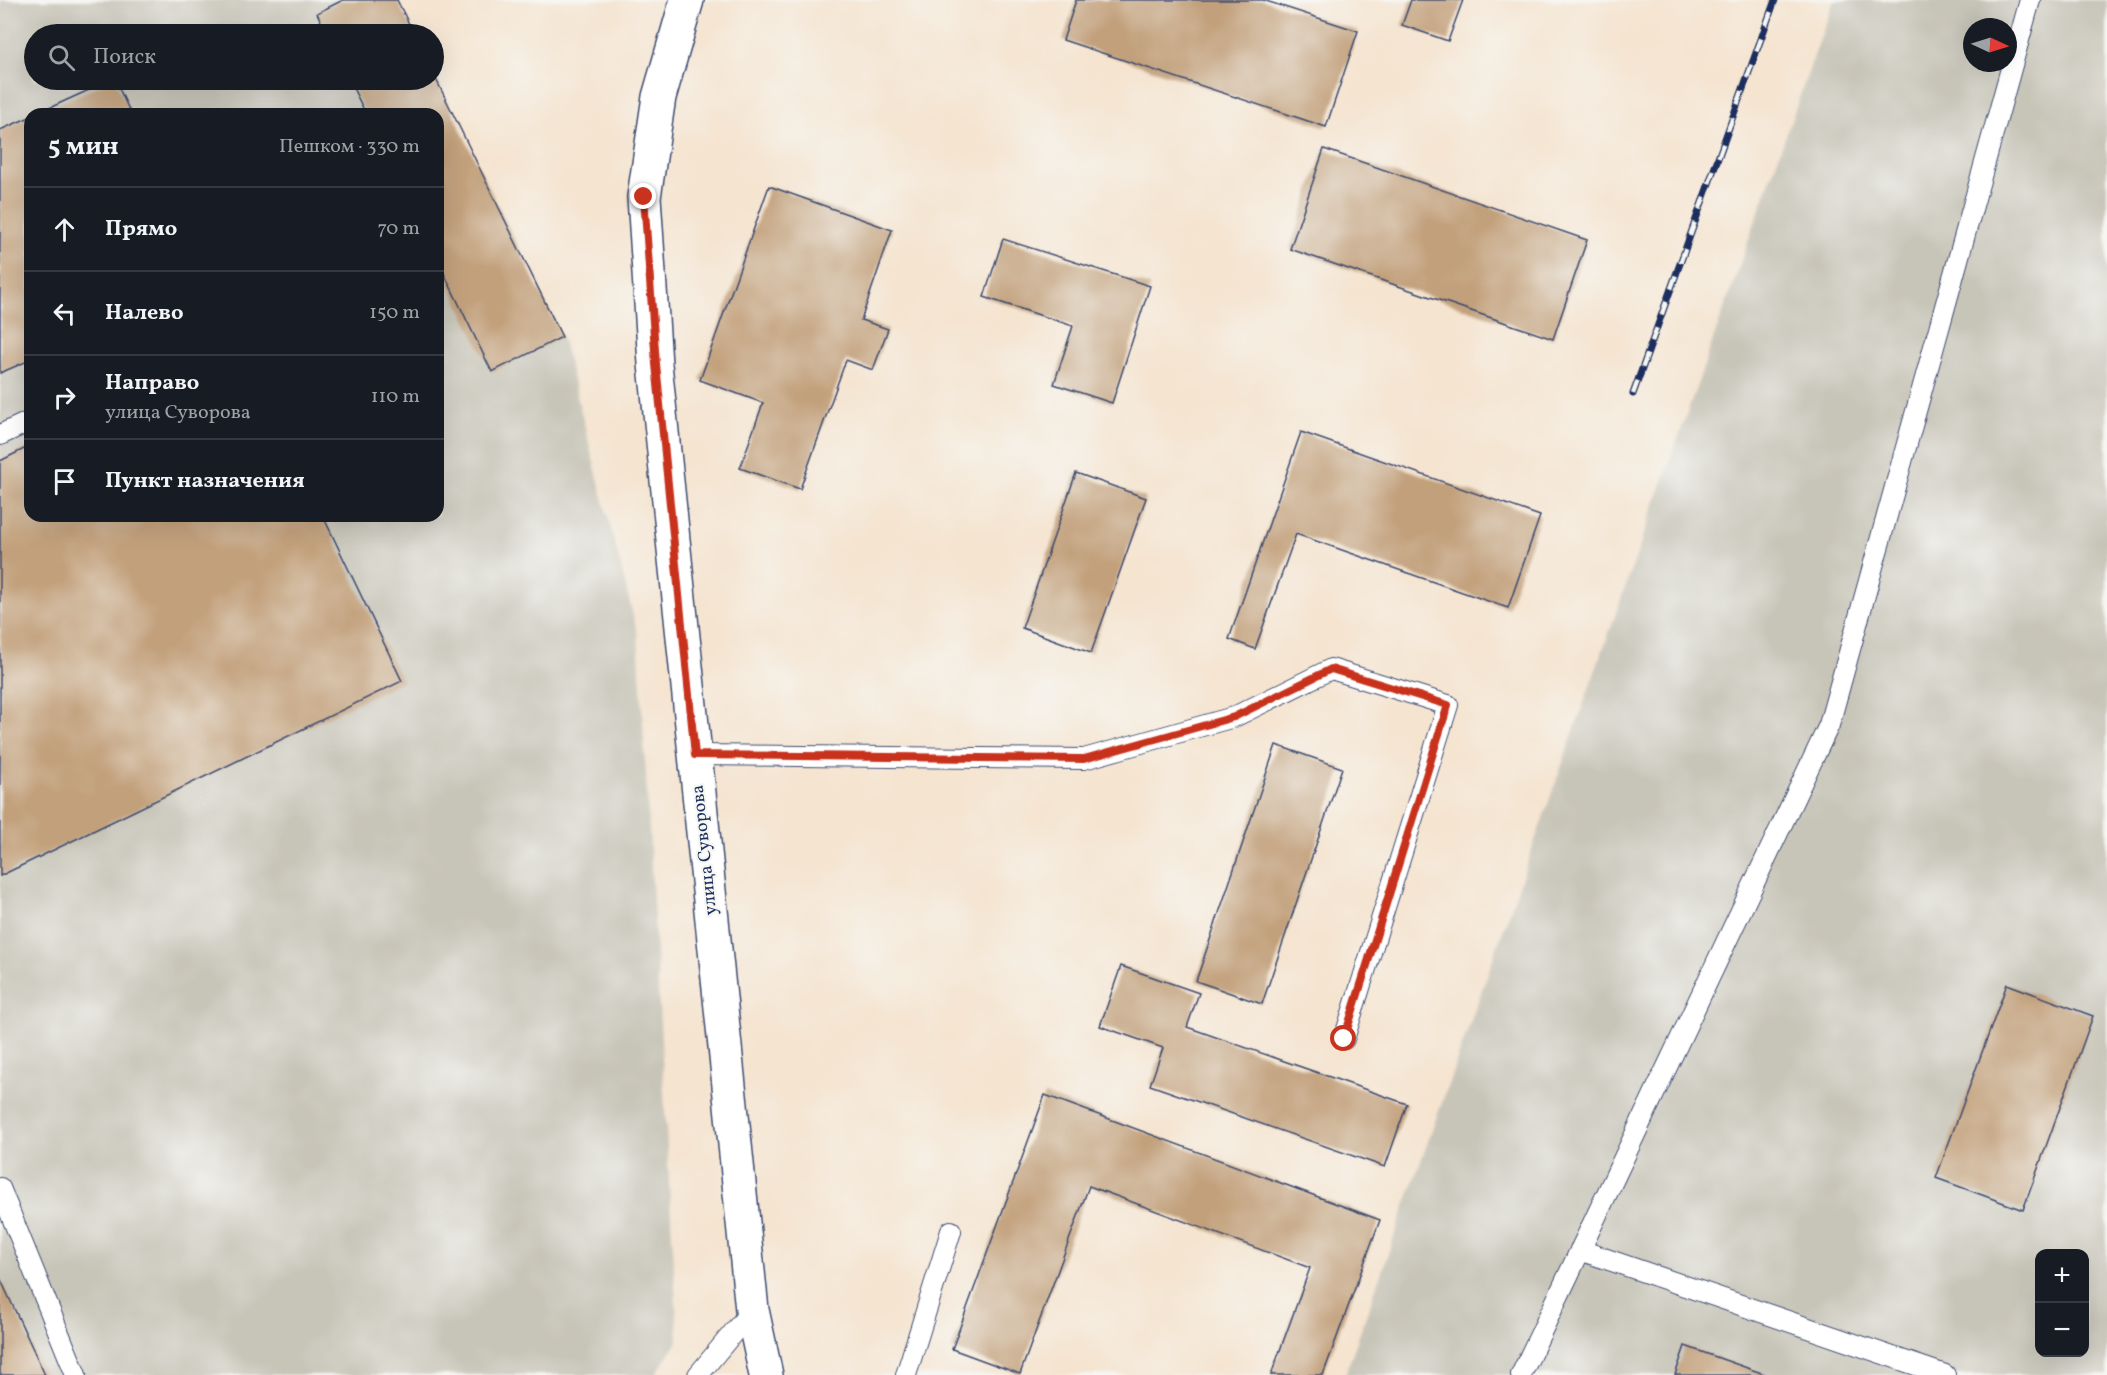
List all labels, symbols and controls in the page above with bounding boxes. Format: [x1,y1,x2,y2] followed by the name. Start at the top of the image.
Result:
[1963,18,2017,72] north arrow
[24,24,444,90] search box
[45,41,78,74] icon: search
[93,42,156,73] text: Поиск
[48,129,119,165] text: 5 мин
[279,133,420,161] text: Пешком · 330 m
[630,183,656,209] route end
[48,213,81,246] icon: ahead
[105,214,177,245] text: Прямо
[377,215,420,243] text: 70 m
[48,297,81,330] icon: left
[105,298,184,329] text: Налево
[369,299,420,327] text: 150 m
[105,368,199,399] text: Направо
[48,381,81,414] icon: right
[371,383,420,411] text: 110 m
[105,399,251,427] text: улица Суворова
[48,465,81,498] icon: arrive
[105,466,305,497] text: Пункт назначения
[686,783,724,917] street label: улица Суворова
[1330,1025,1356,1051] route start
[2035,1249,2089,1357] map controls
[2035,1249,2089,1303] button: +
[2035,1303,2089,1357] button: −

